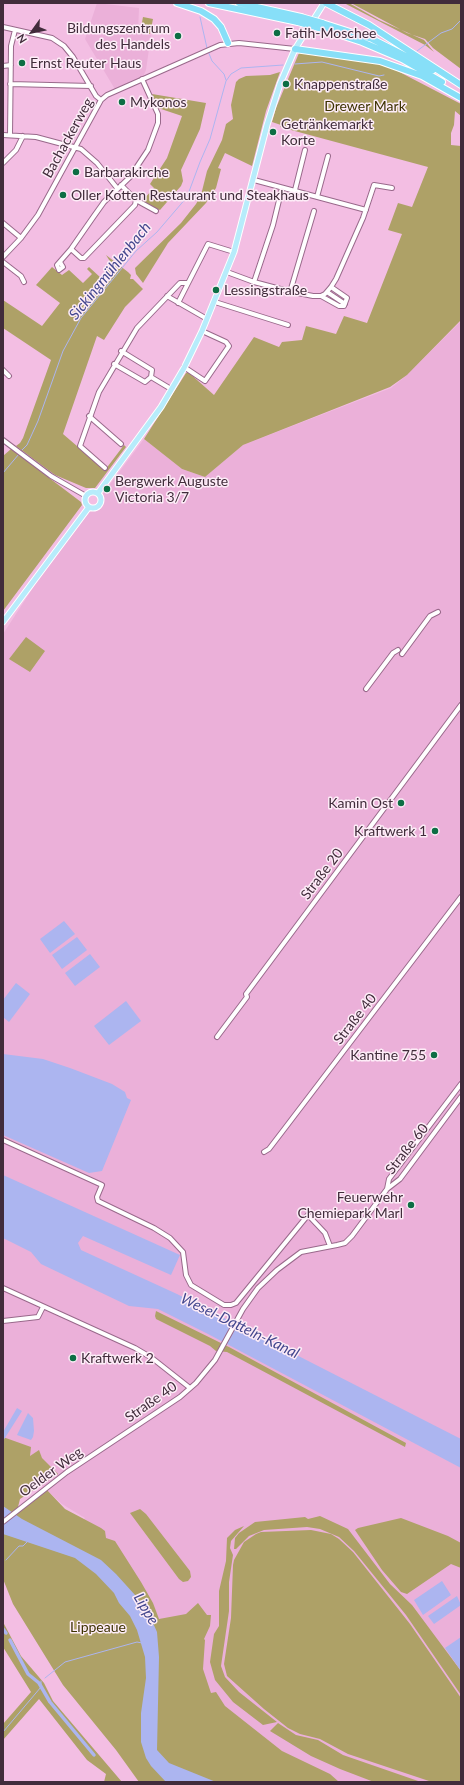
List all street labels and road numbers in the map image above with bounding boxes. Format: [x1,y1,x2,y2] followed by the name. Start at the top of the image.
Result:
[39,95,97,181] street label: Bachackerweg
[297,845,347,903] street label: Straße 20
[330,990,380,1048] street label: Straße 40
[382,1120,432,1178] street label: Straße 60
[122,1378,180,1426] street label: Straße 40
[16,1443,86,1501] street label: Oelder Weg

